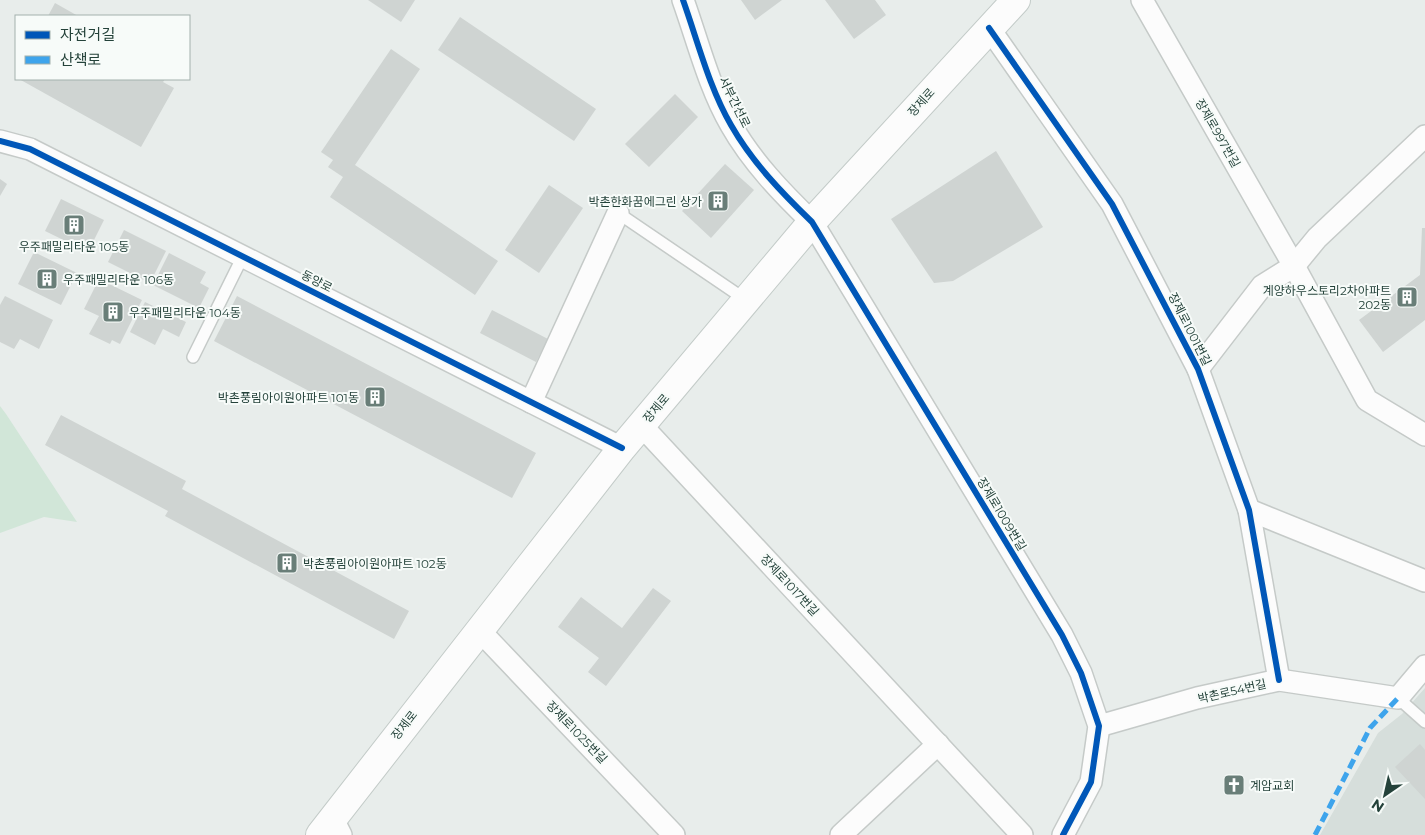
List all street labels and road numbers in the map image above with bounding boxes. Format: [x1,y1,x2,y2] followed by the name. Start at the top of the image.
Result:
[716,74,754,130] street label: 서부간선로
[904,85,938,119] street label: 장제로
[1192,96,1244,170] street label: 장제로997번길
[299,267,335,295] street label: 동양로
[1165,290,1215,368] street label: 장제로1001번길
[640,390,672,426] street label: 장제로
[974,475,1030,553] street label: 장제로1009번길
[758,551,822,619] street label: 장제로1017번길
[1196,676,1268,706] street label: 박촌로54번길
[543,698,611,766] street label: 장제로1025번길
[388,707,420,743] street label: 장제로

